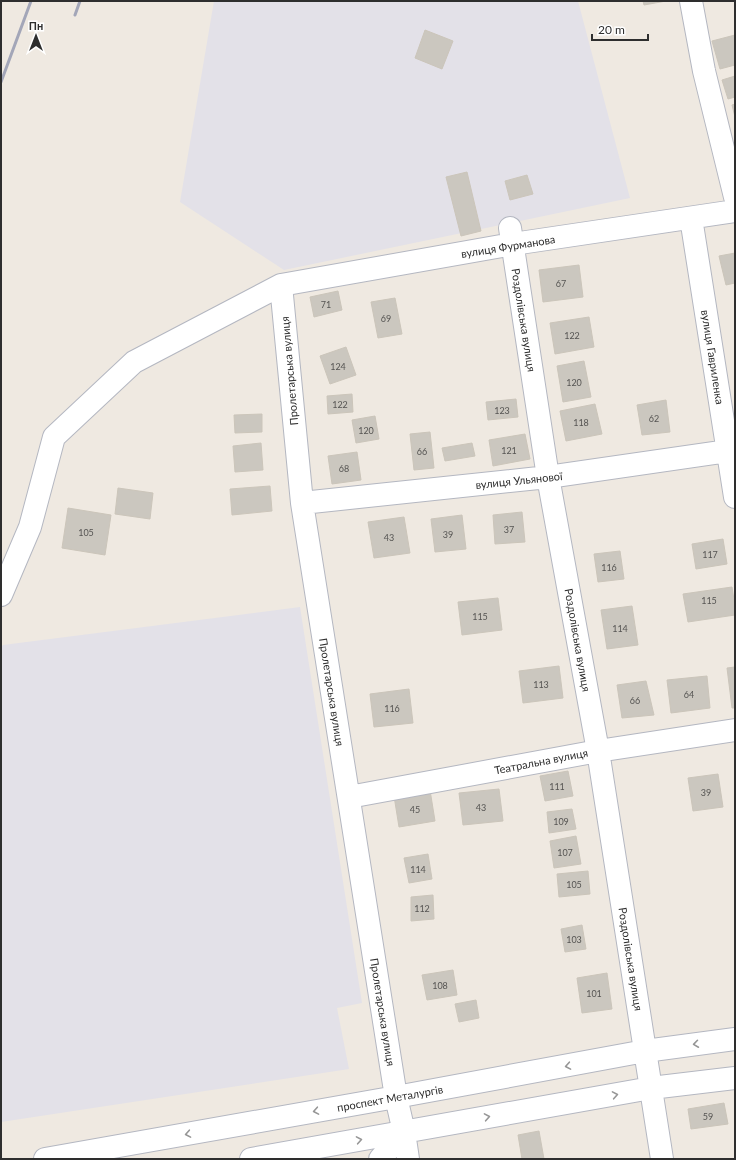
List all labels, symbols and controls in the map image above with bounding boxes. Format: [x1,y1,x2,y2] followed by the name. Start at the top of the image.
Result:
[16,16,56,56] north arrow
[592,16,648,42] scale bar
[29,19,43,32] text: Пн
[598,22,625,37] text: 20 m
[460,232,556,260] street label: вулиця Фурманова
[509,267,539,373] street label: Роздолівська вулиця
[556,278,566,289] house number: 67
[321,299,331,310] house number: 71
[699,309,727,405] street label: вулиця Гавриленка
[381,313,391,324] house number: 69
[278,316,300,426] street label: Пролетарська вулиця
[564,330,580,341] house number: 122
[330,361,346,372] house number: 124
[566,377,582,388] house number: 120
[332,399,348,410] house number: 122
[494,405,510,416] house number: 123
[649,413,659,424] house number: 62
[573,417,589,428] house number: 118
[358,425,374,436] house number: 120
[501,445,517,456] house number: 121
[417,446,427,457] house number: 66
[339,463,349,474] house number: 68
[475,469,563,491] street label: вулиця Ульянової
[504,524,514,535] house number: 37
[78,527,94,538] house number: 105
[443,529,453,540] house number: 39
[384,532,394,543] house number: 43
[702,549,718,560] house number: 117
[601,562,617,573] house number: 116
[563,587,593,693] street label: Роздолівська вулиця
[701,595,717,606] house number: 115
[472,611,488,622] house number: 115
[612,623,628,634] house number: 114
[317,637,347,747] street label: Пролетарська вулиця
[533,679,549,690] house number: 113
[684,689,694,700] house number: 64
[630,695,640,706] house number: 66
[384,703,400,714] house number: 116
[493,746,589,776] street label: Театральна вулиця
[549,781,565,792] house number: 111
[701,787,711,798] house number: 39
[476,802,486,813] house number: 43
[410,804,420,815] house number: 45
[553,816,569,827] house number: 109
[557,847,573,858] house number: 107
[410,864,426,875] house number: 114
[566,879,582,890] house number: 105
[414,903,430,914] house number: 112
[616,906,646,1012] street label: Роздолівська вулиця
[566,934,582,945] house number: 103
[368,957,398,1067] street label: Пролетарська вулиця
[432,980,448,991] house number: 108
[586,988,602,999] house number: 101
[693,1039,699,1048] one-way arrow
[565,1061,571,1069] one-way arrow
[336,1082,444,1114] street label: проспект Металургів
[612,1091,618,1100] one-way arrow
[313,1106,319,1115] one-way arrow
[703,1111,713,1122] house number: 59
[484,1113,490,1122] one-way arrow
[185,1129,191,1138] one-way arrow
[356,1136,362,1144] one-way arrow

